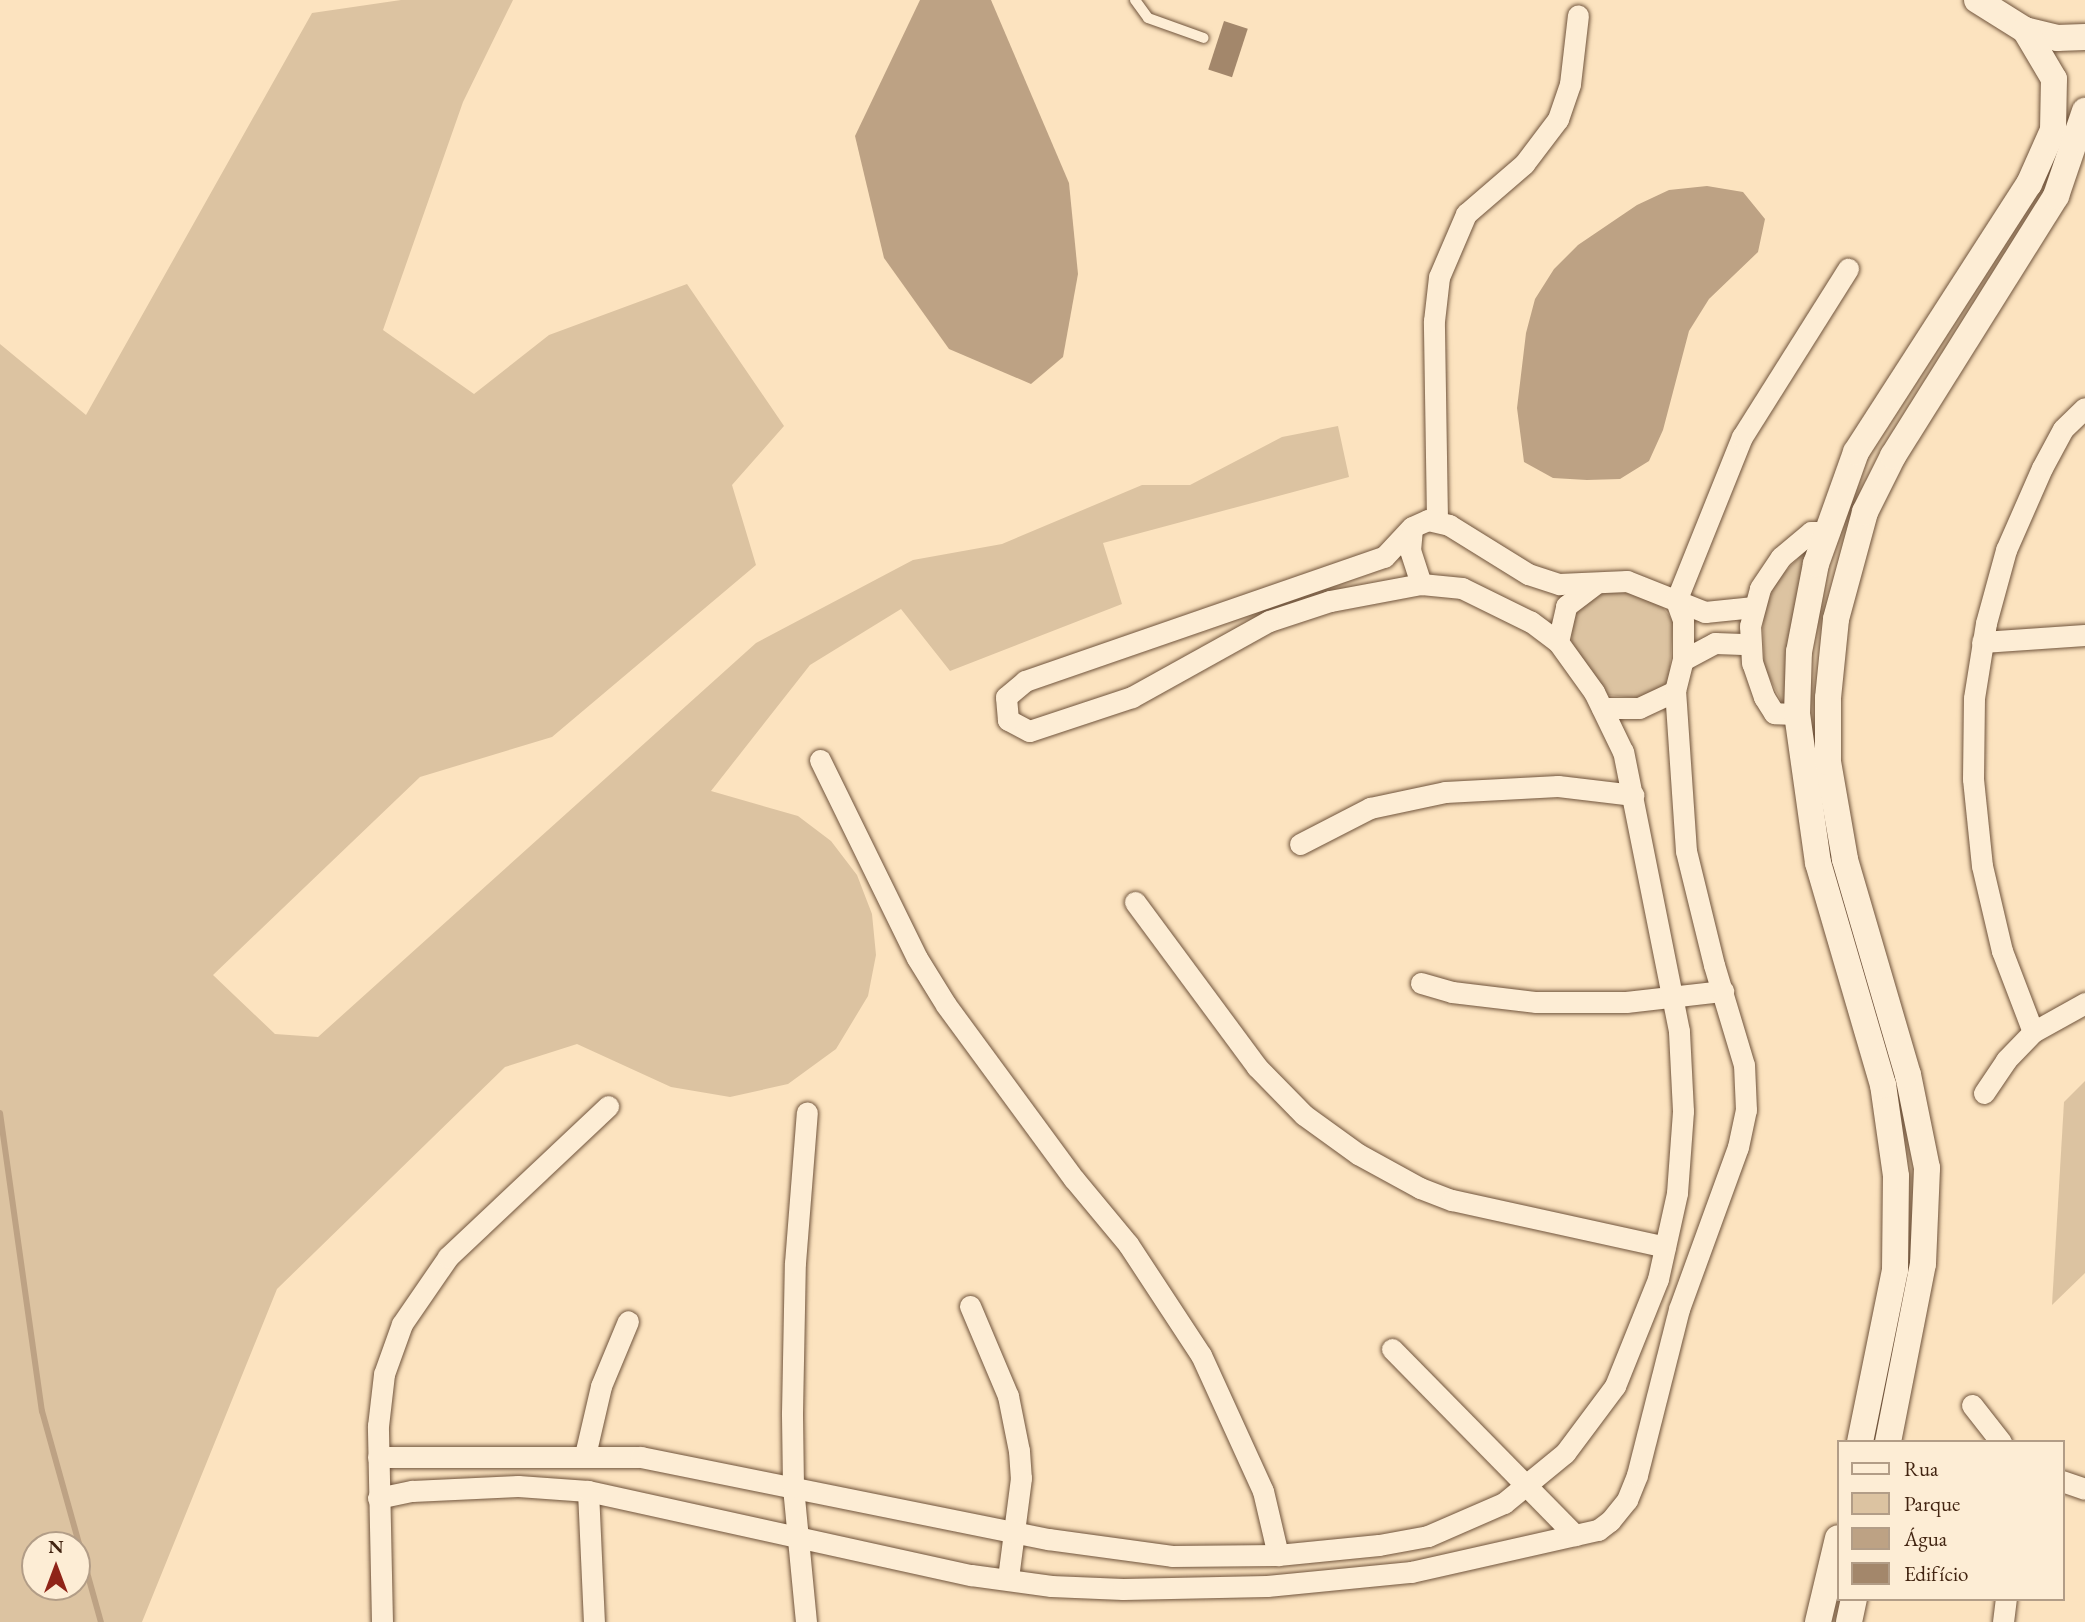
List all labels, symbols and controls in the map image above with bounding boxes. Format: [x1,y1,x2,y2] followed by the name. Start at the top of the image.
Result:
[1836,1440,2064,1601] legend
[1904,1455,1938,1482] text: Rua
[1904,1490,1960,1517] text: Parque
[1904,1525,1947,1552] text: Água
[21,1531,91,1601] north arrow
[48,1534,64,1559] text: N
[1904,1560,1968,1587] text: Edifício

